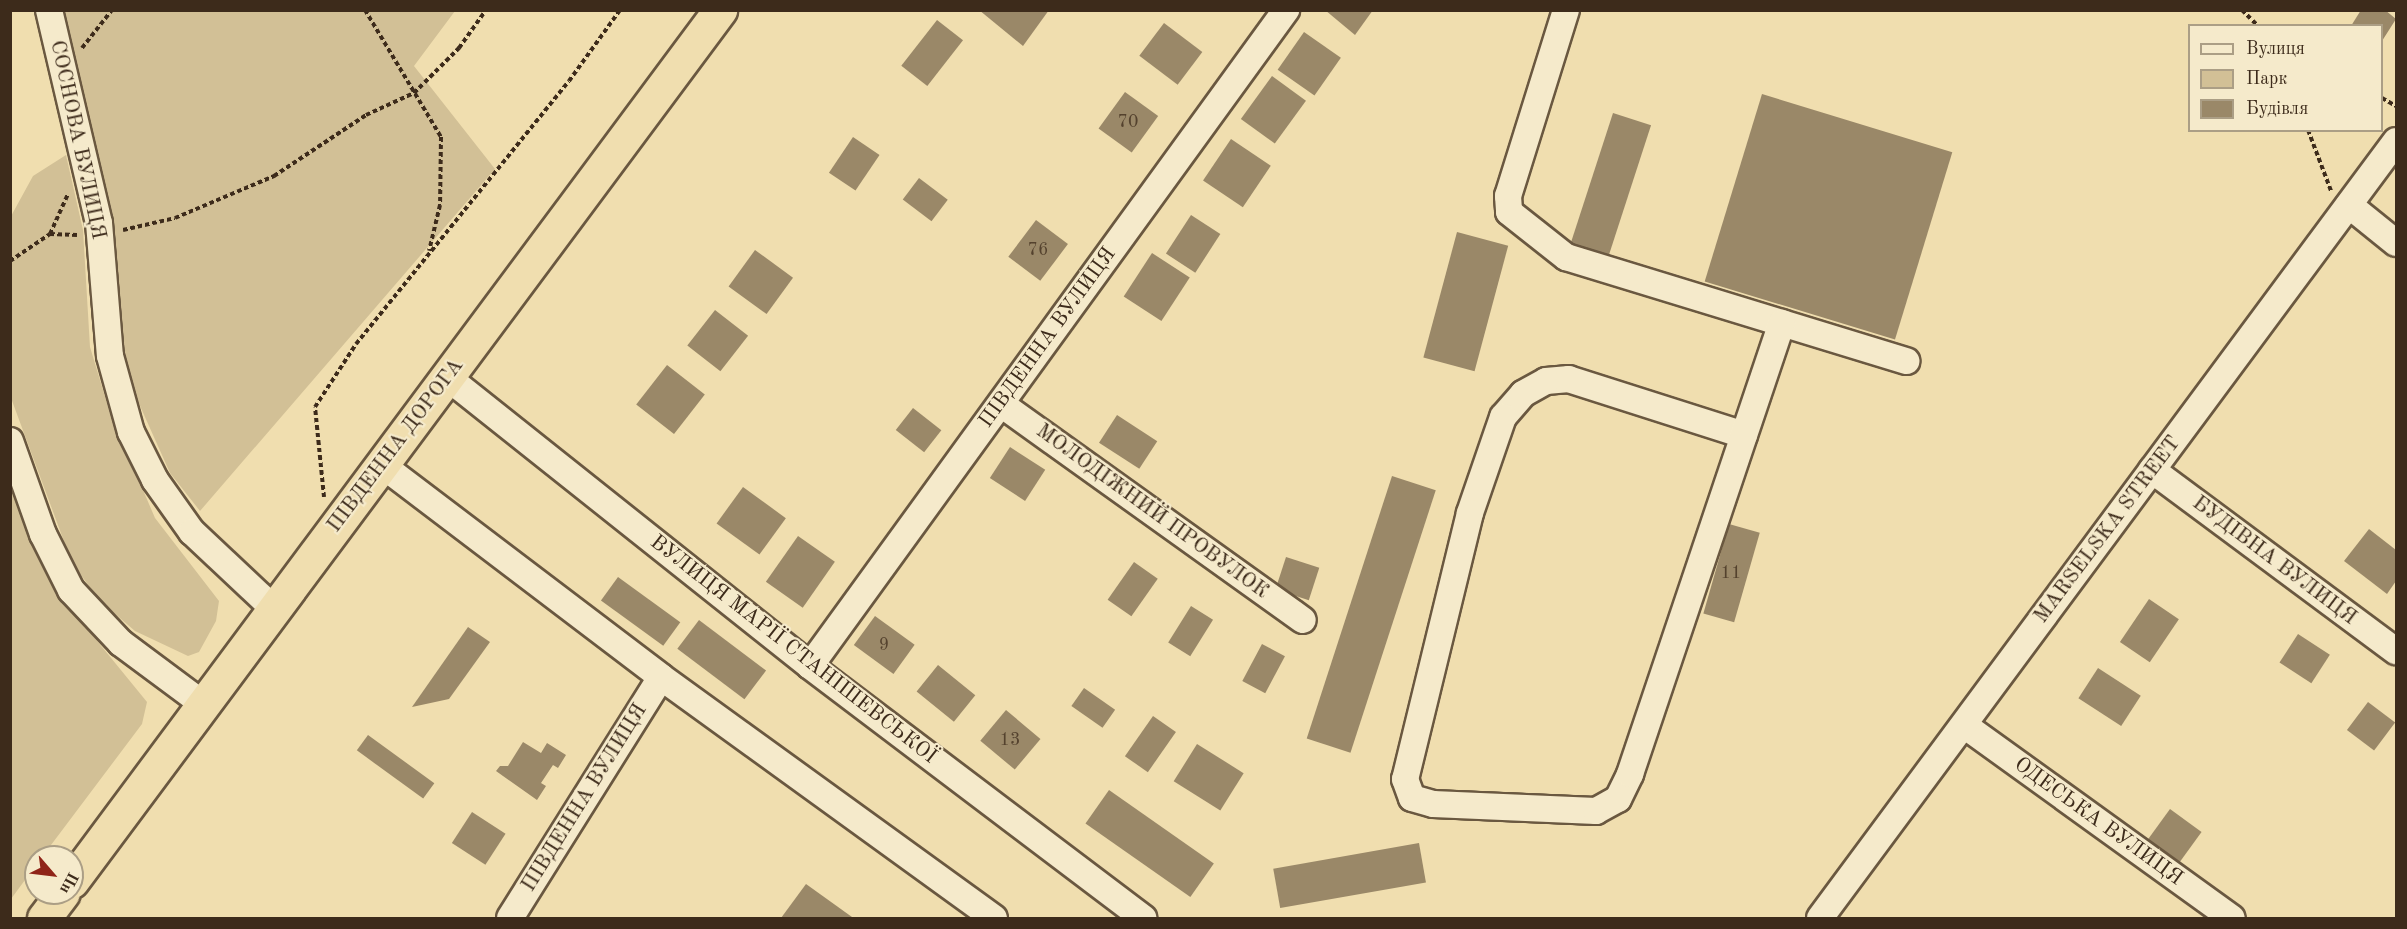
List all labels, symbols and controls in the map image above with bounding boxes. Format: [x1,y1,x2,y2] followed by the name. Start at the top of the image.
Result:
[2188,24,2383,132] legend
[44,38,110,242] street label: СОСНОВА ВУЛИЦЯ
[2246,40,2305,58] text: Вулиця
[2246,70,2287,88] text: Парк
[2246,100,2308,118] text: Будівля
[1118,111,1138,133] house number: 70
[1028,239,1048,261] house number: 76
[974,243,1122,433] street label: ПІВДЕННА ВУЛИЦЯ
[322,354,470,538] street label: ПІВДЕННА ДОРОГА
[1031,419,1273,605] street label: МОЛОДІЖНИЙ ПРОВУЛОК
[2029,431,2187,629] street label: MARSELSKA STREET
[2187,491,2361,631] street label: БУДІВНА ВУЛИЦЯ
[645,530,941,770] street label: ВУЛИЦЯ МАРІЇ СТАНІШЕВСЬКОЇ
[1721,562,1741,584] house number: 11
[879,634,889,656] house number: 9
[517,699,653,897] street label: ПІВДЕННА ВУЛИЦЯ
[1000,729,1020,751] house number: 13
[2009,752,2187,892] street label: ОДЕСЬКА ВУЛИЦЯ
[24,845,84,905] north arrow
[56,869,80,896] text: Пн

